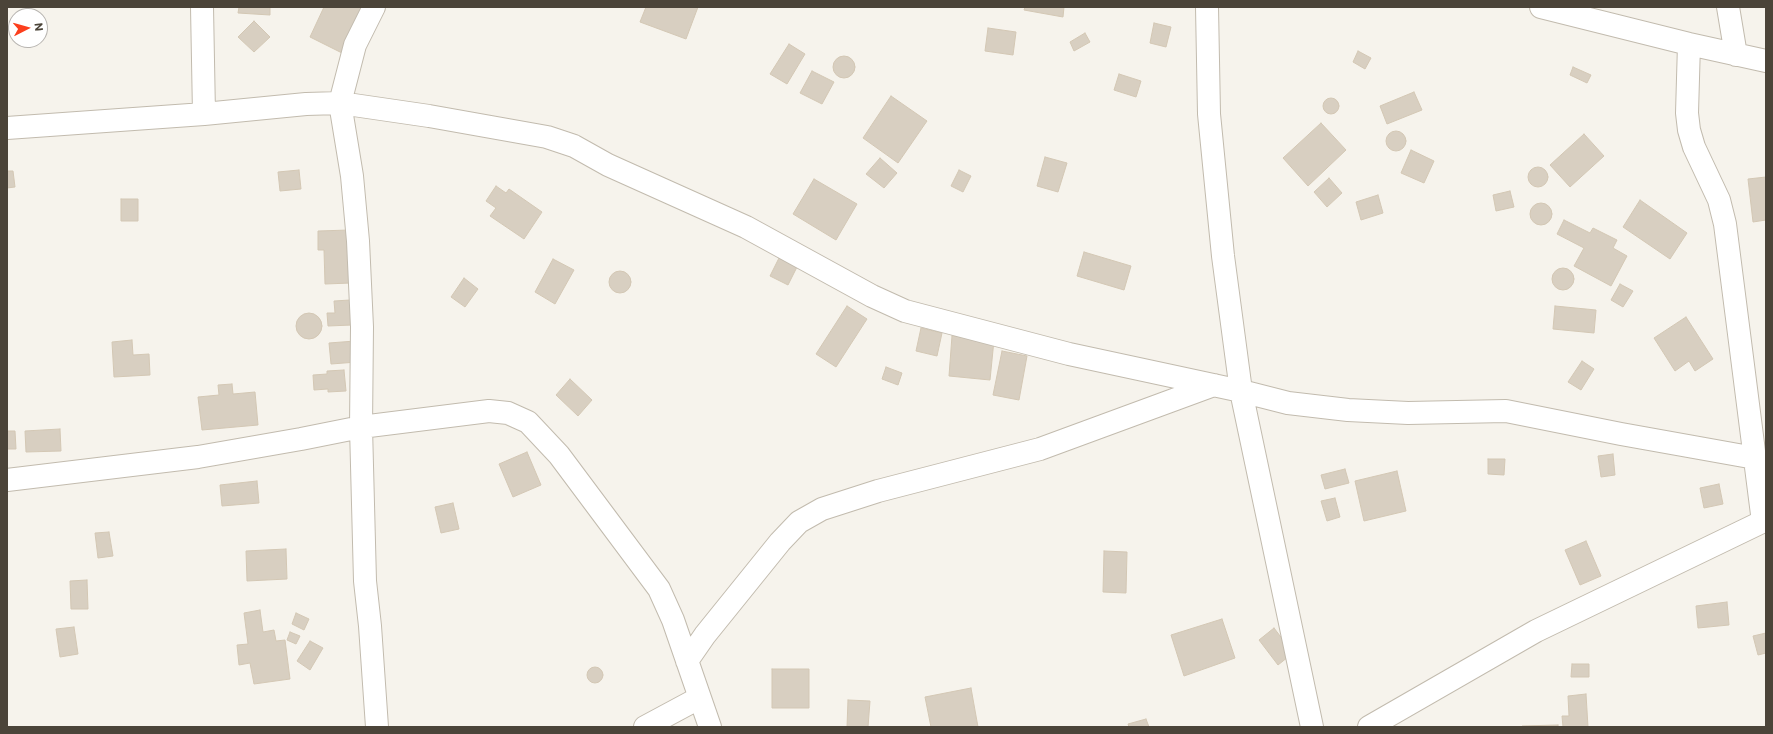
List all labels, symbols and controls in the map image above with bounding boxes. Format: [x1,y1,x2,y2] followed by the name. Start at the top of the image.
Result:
[8,8,48,48] north arrow
[33,22,46,32] text: N

